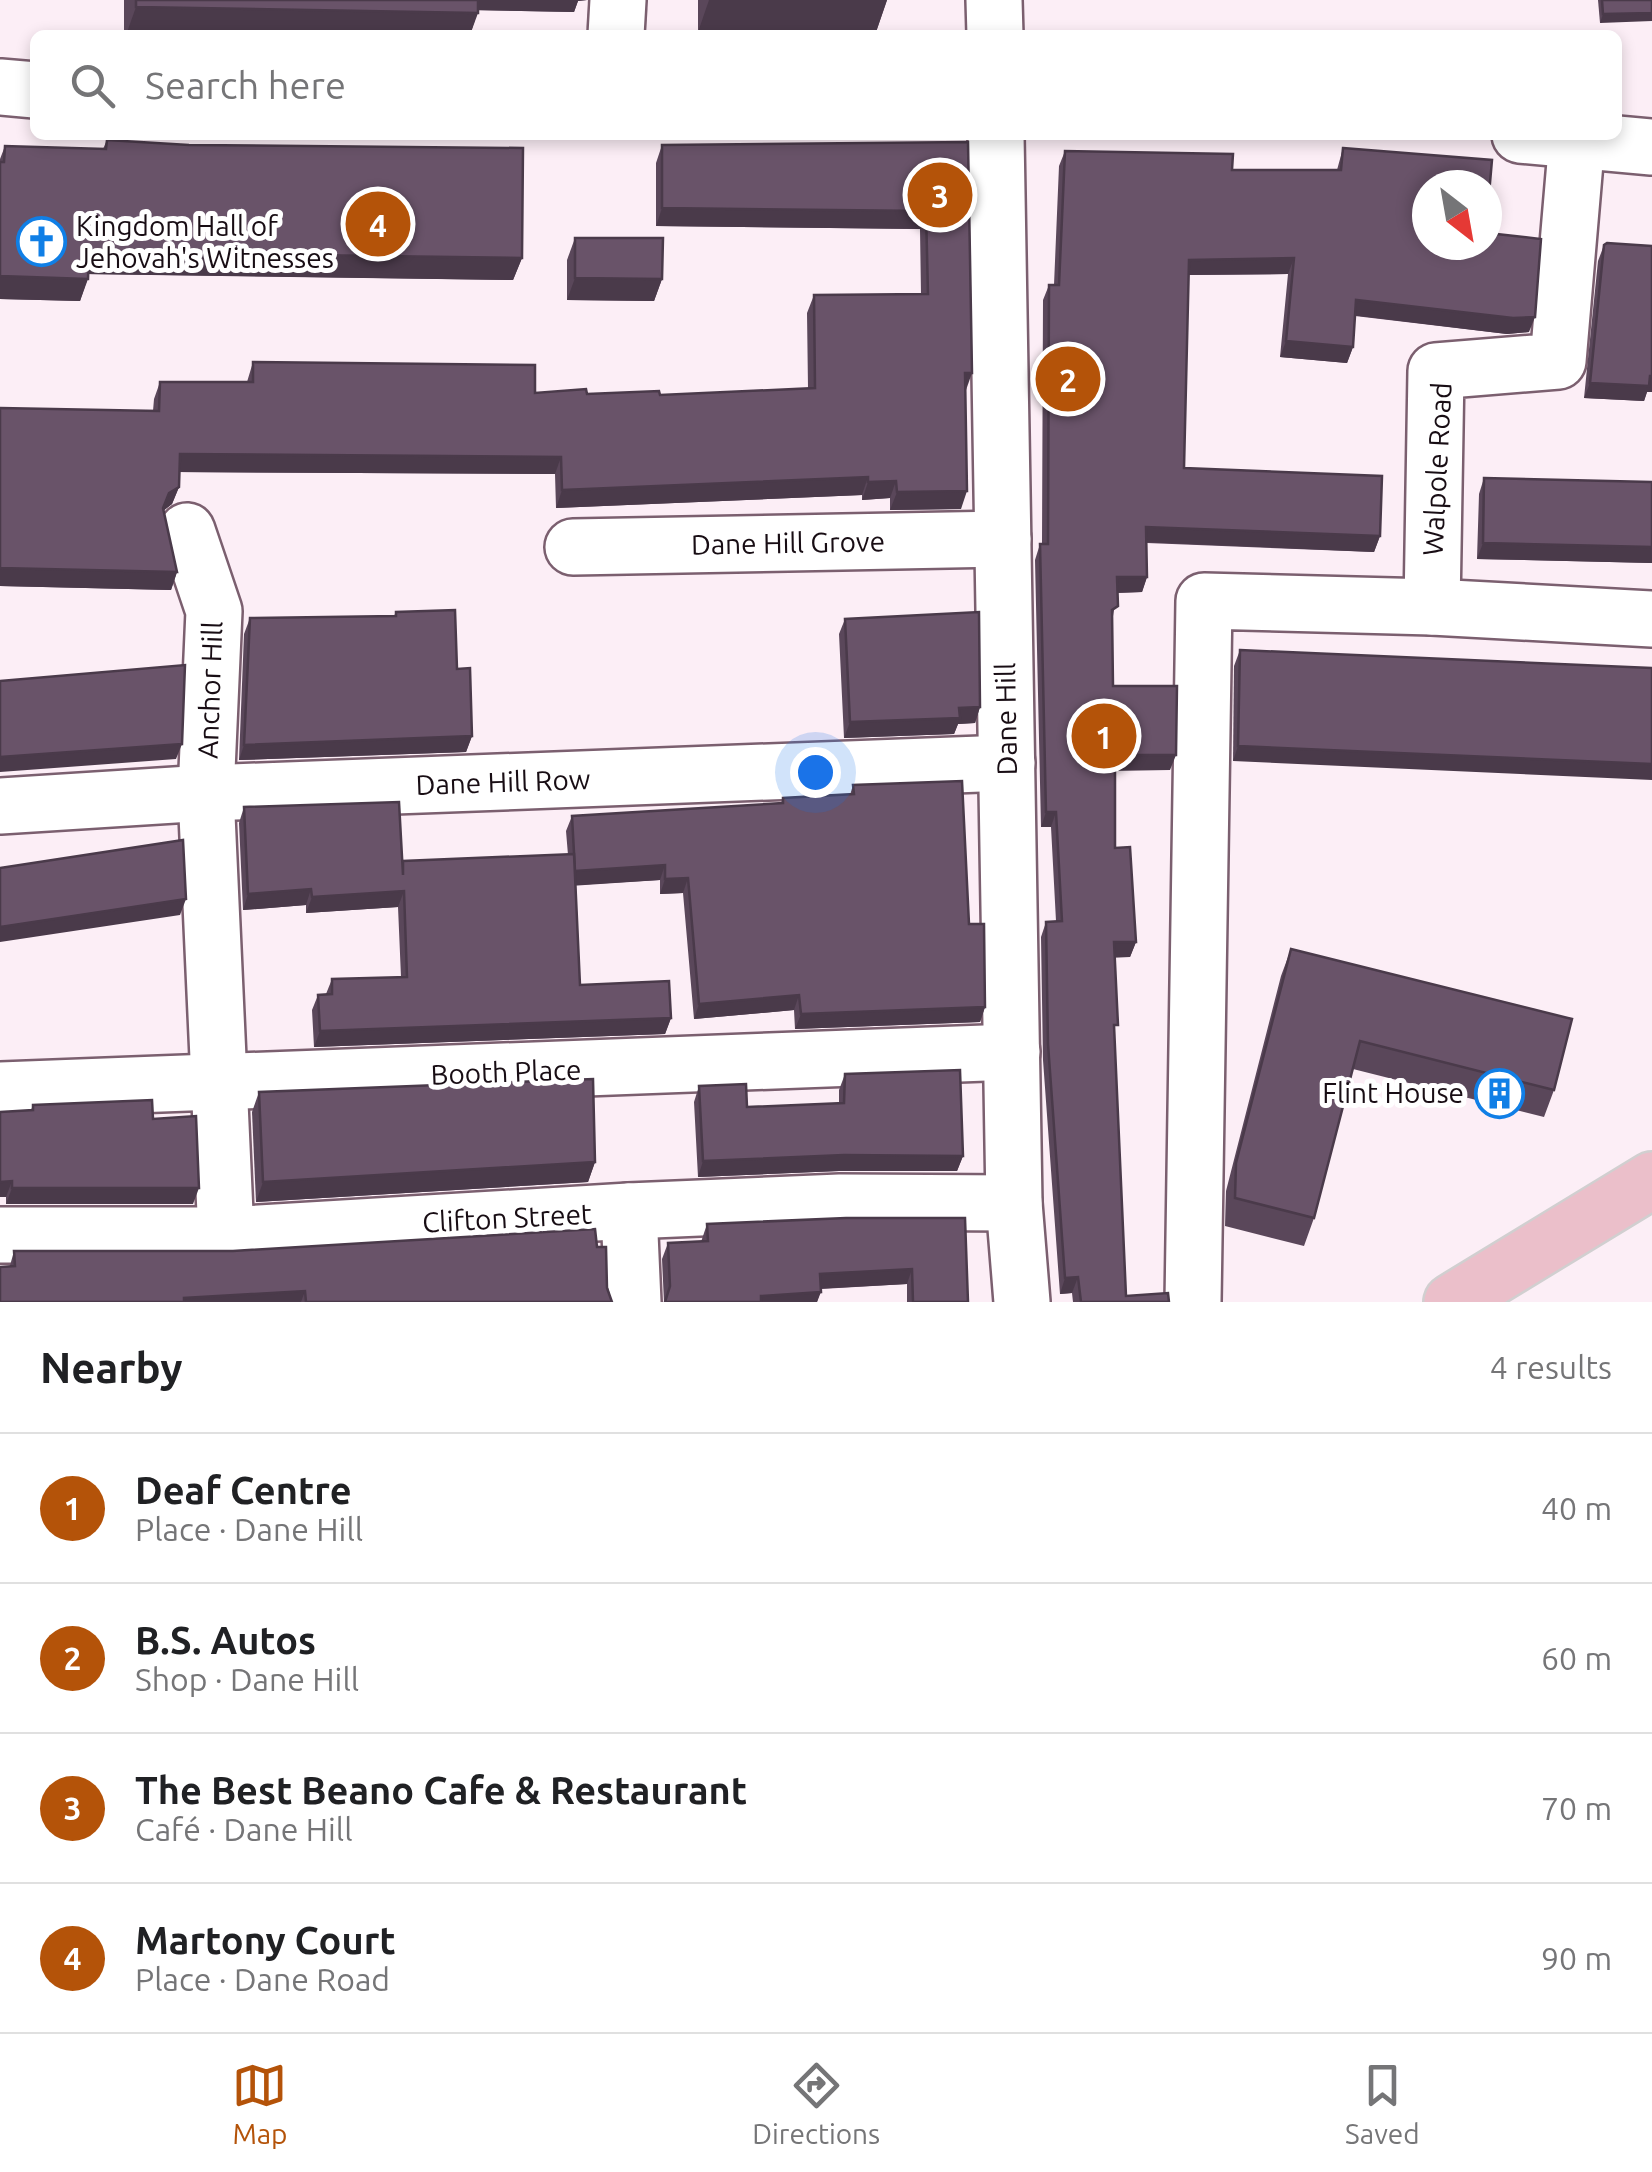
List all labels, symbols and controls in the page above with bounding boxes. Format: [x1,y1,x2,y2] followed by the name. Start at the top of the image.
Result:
[30,30,1622,140] search box
[65,58,120,113] icon: search
[145,64,346,106] text: Search here
[908,158,972,232] pin: 3
[1412,170,1502,260] north arrow
[346,186,410,262] pin: 4
[76,210,334,273] place label: Kingdom Hall of Jehovah's Witnesses
[15,216,67,268] church icon: Kingdom Hall of Jehovah's Witnesses
[1036,342,1100,416] pin: 2
[1416,381,1457,556] street label: Walpole Road
[691,525,885,560] street label: Dane Hill Grove
[192,621,227,759] street label: Anchor Hill
[989,662,1022,776] street label: Dane Hill
[1072,698,1136,774] pin: 1
[790,747,841,798] your location
[415,763,591,800] street label: Dane Hill Row
[430,1053,582,1090] street label: Booth Place
[1473,1067,1525,1119] building icon: Flint House
[1322,1077,1464,1108] place label: Flint House
[421,1198,593,1237] street label: Clifton Street
[40,1344,183,1391] text: Nearby
[1490,1349,1612,1385] text: 4 results
[135,1469,352,1511] text: Deaf Centre
[63,1490,82,1526] text: 1
[1541,1490,1612,1526] text: 40 m
[135,1511,363,1547] text: Place · Dane Hill
[135,1619,316,1661] text: B.S. Autos
[63,1640,82,1676] text: 2
[1541,1640,1612,1676] text: 60 m
[135,1661,359,1697] text: Shop · Dane Hill
[135,1769,747,1811] text: The Best Beano Cafe & Restaurant
[63,1790,82,1826] text: 3
[1541,1790,1612,1826] text: 70 m
[135,1811,353,1847] text: Café · Dane Hill
[135,1919,396,1961] text: Martony Court
[63,1940,82,1976] text: 4
[1541,1940,1612,1976] text: 90 m
[135,1961,390,1997] text: Place · Dane Road
[232,2058,288,2149] tab: Map
[752,2058,880,2149] tab: Directions
[1345,2058,1420,2149] tab: Saved

